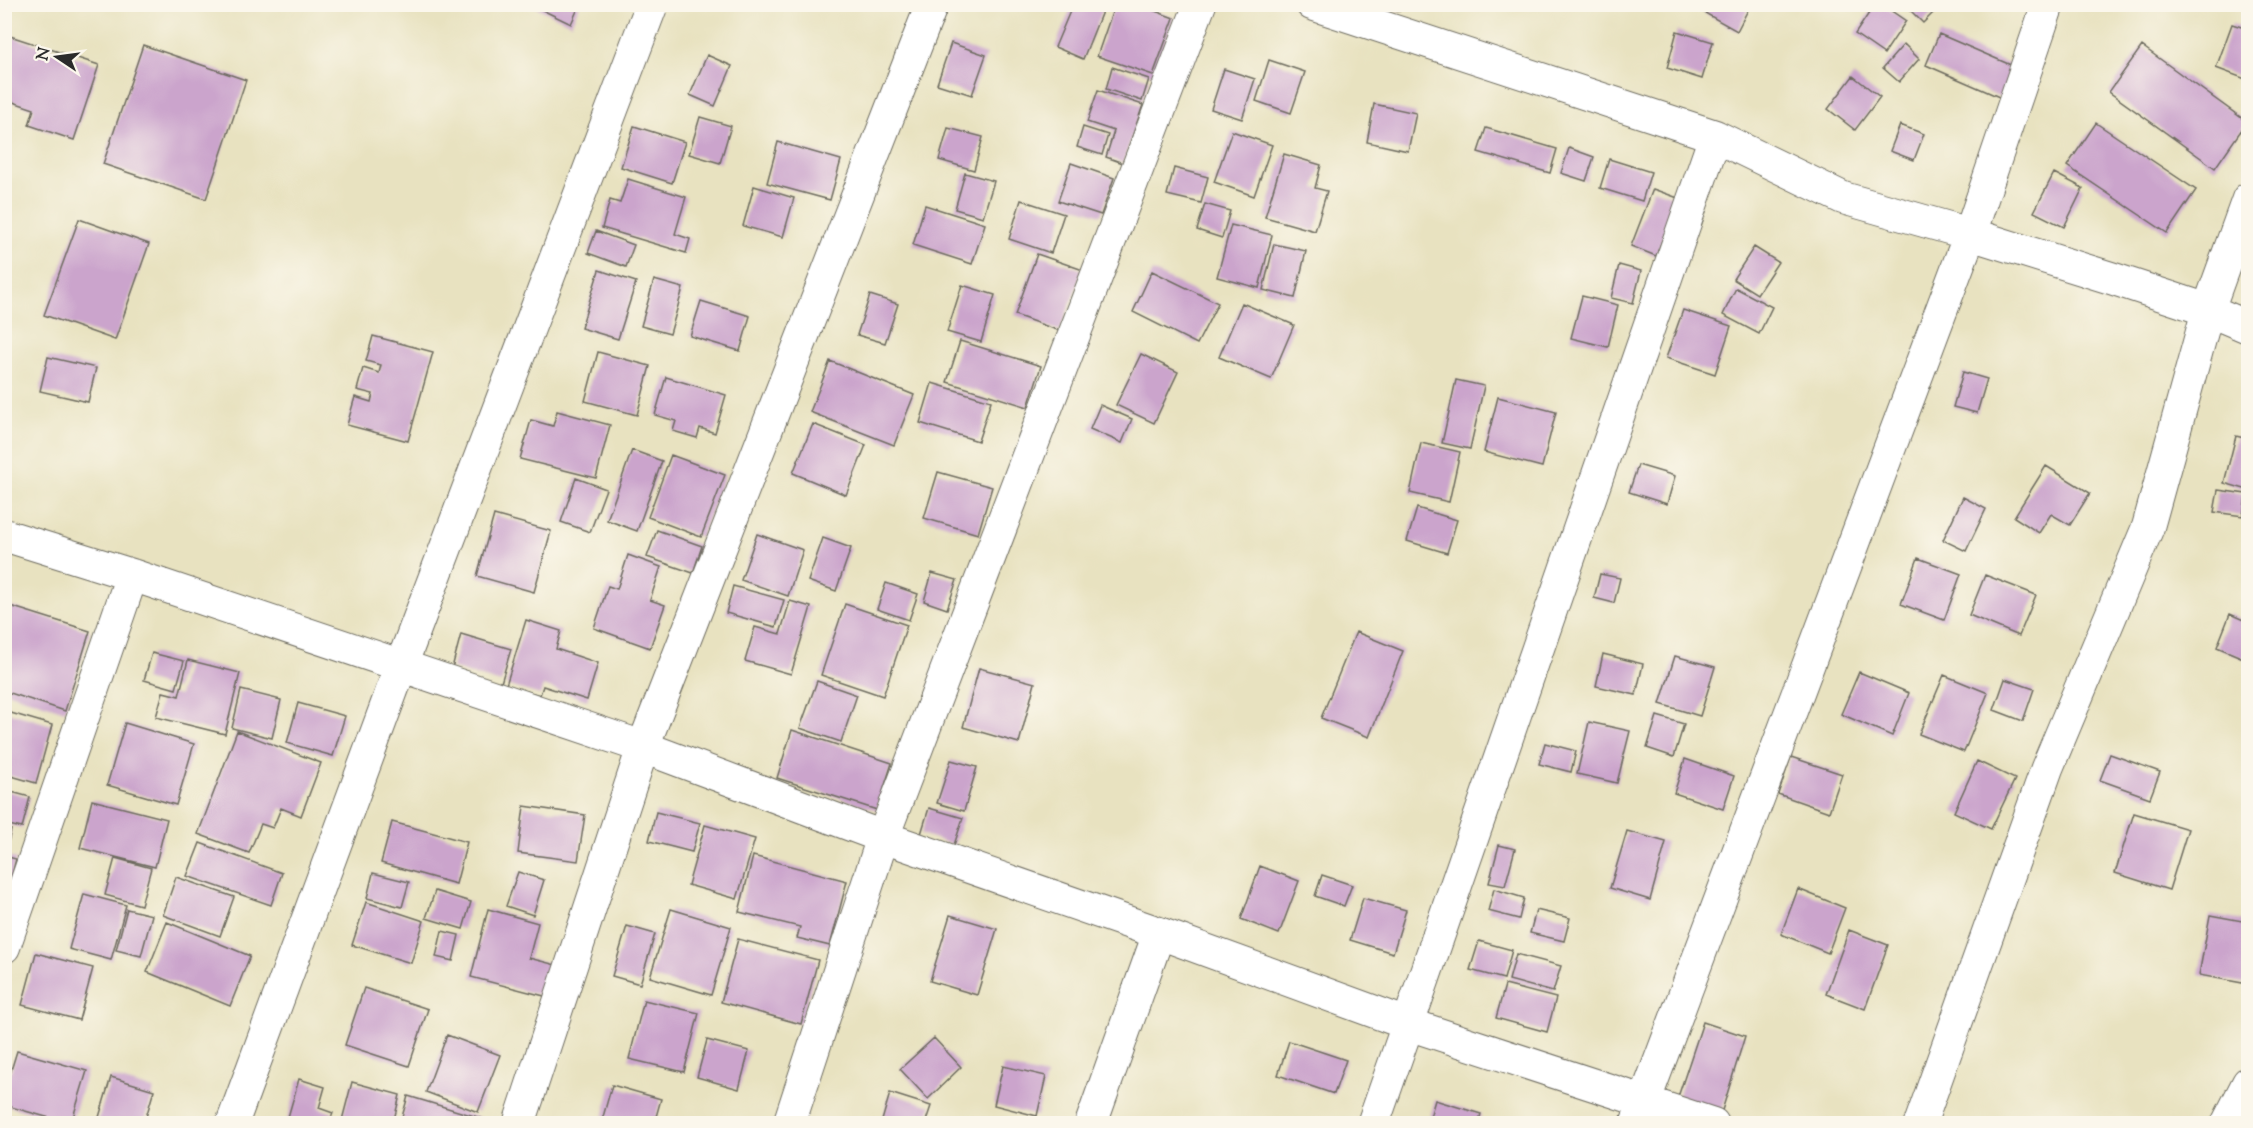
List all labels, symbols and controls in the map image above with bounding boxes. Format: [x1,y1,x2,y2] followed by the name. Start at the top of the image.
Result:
[27,27,87,87] north arrow
[32,45,58,63] text: N

